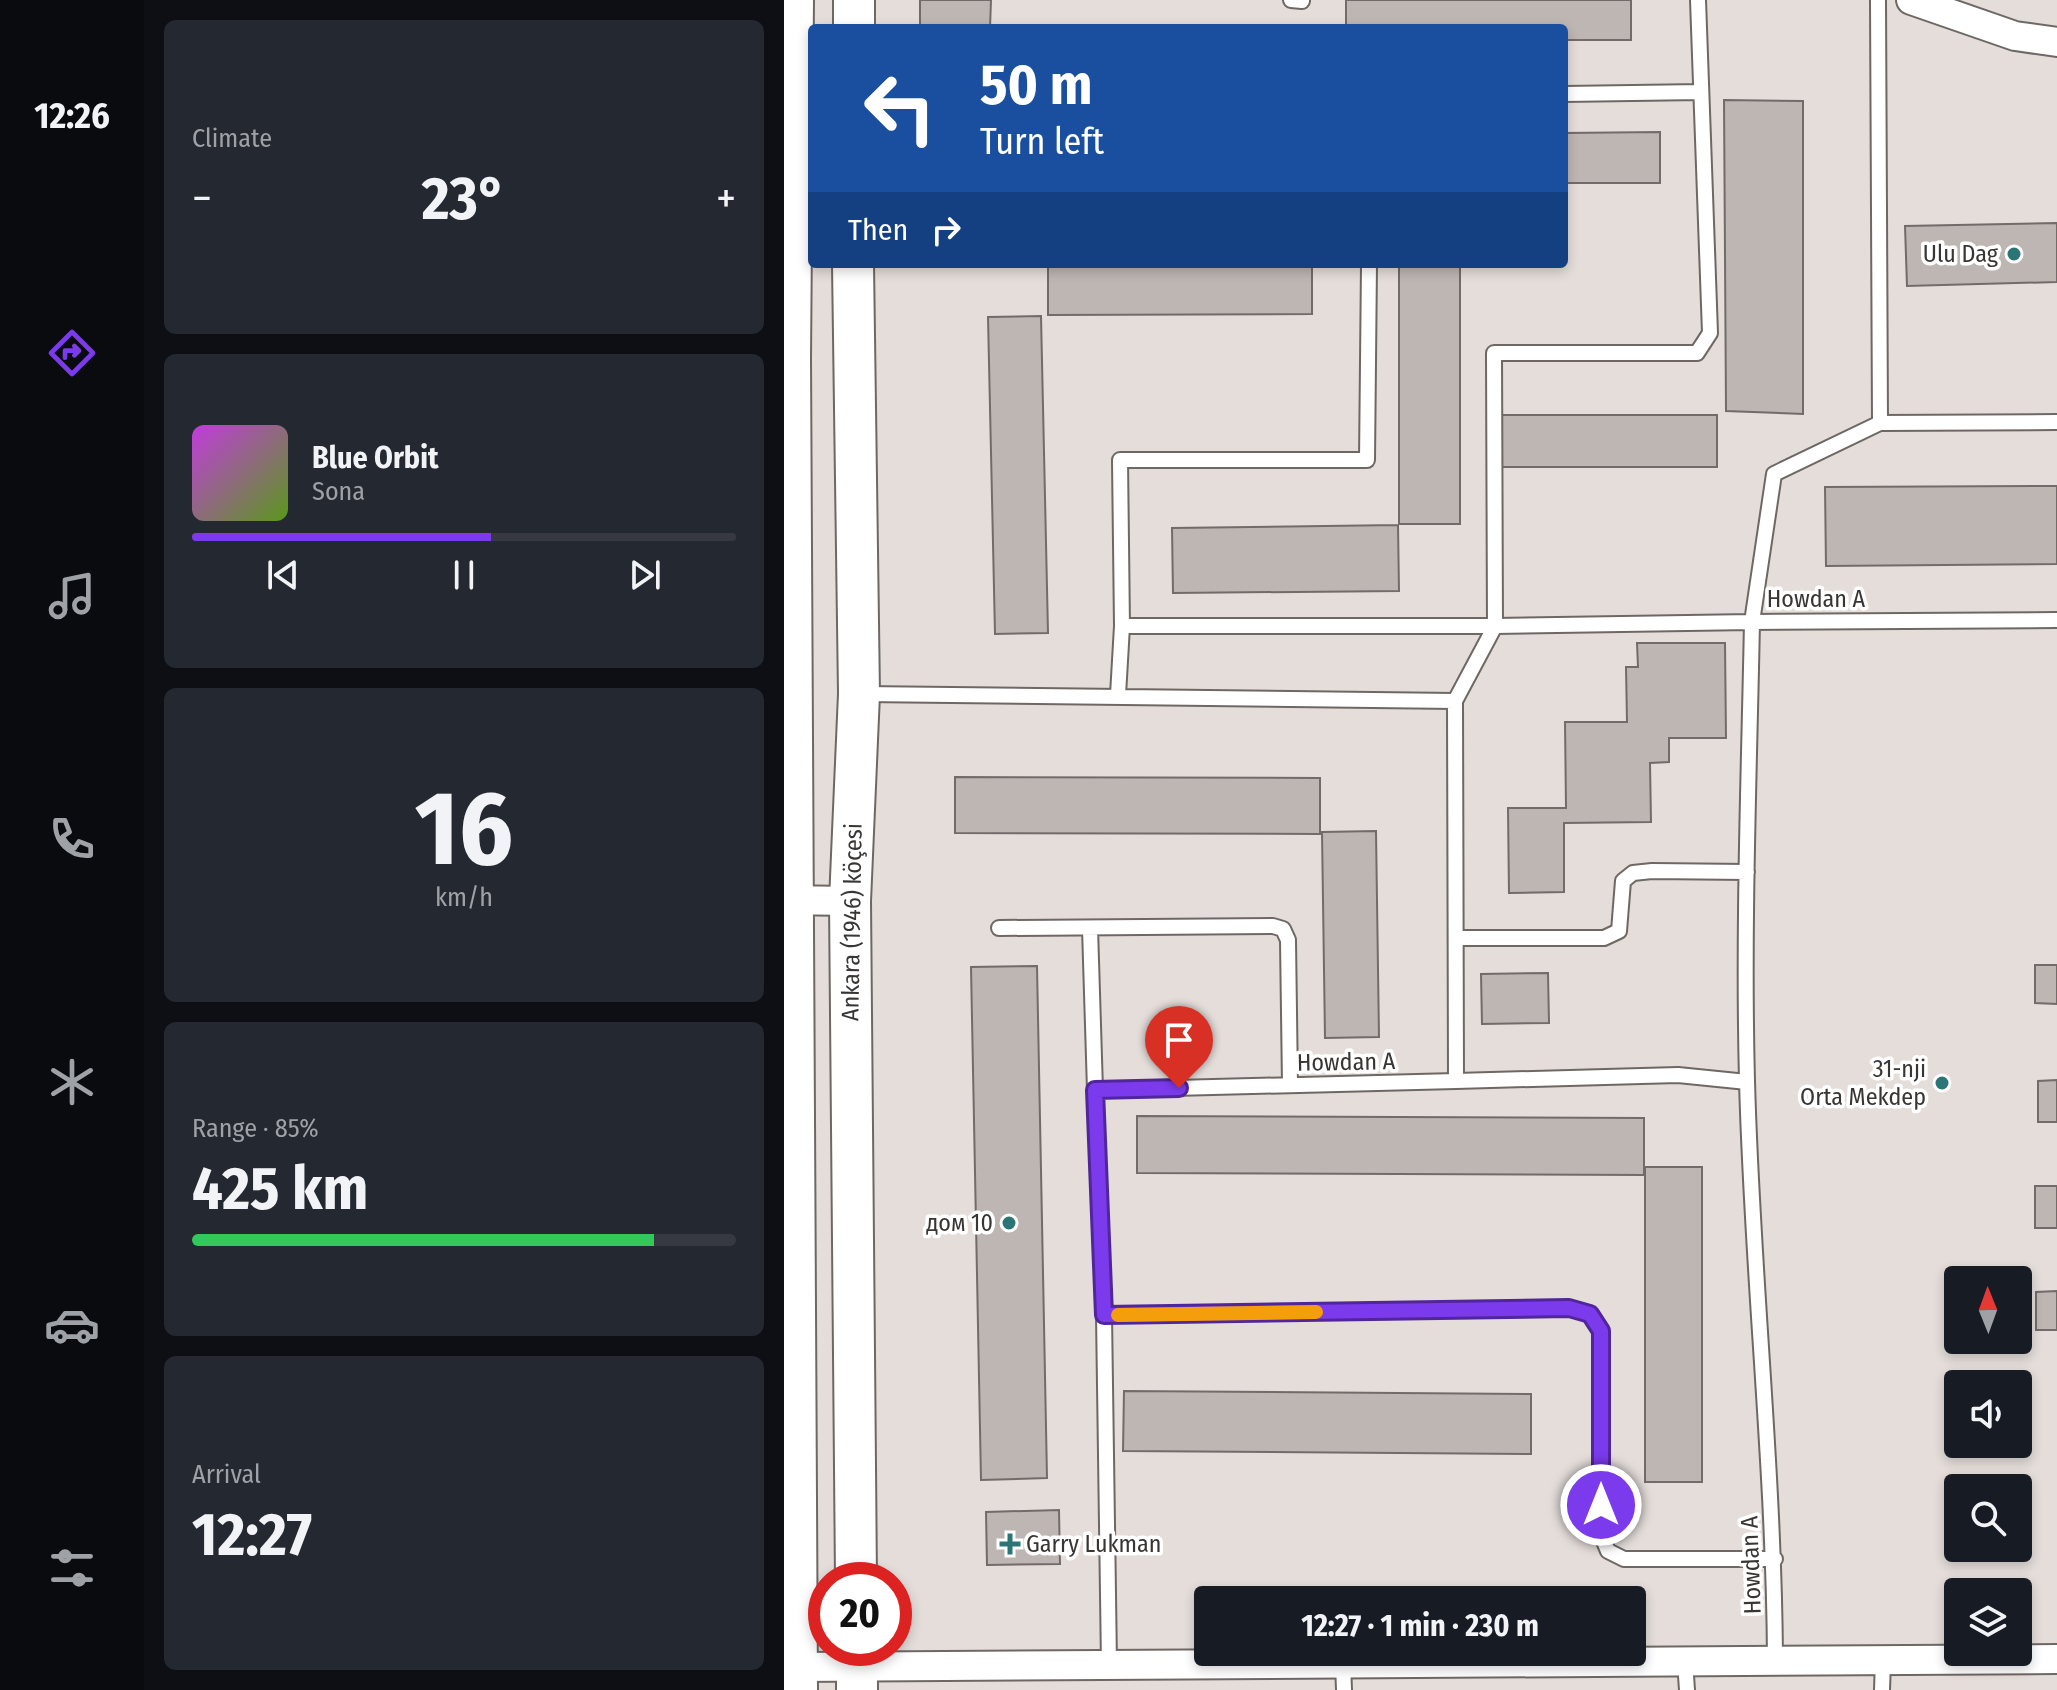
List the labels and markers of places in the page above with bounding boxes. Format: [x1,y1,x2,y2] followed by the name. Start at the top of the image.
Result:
[1923,240,1999,268] place label: Ulu Dag
[2005,245,2023,263] marker: Ulu Dag
[1145,1006,1213,1088] pin
[1800,1055,1926,1111] place label: 31-nji Orta Mekdep
[1933,1074,1951,1092] marker: 31-nji Orta Mekdep
[926,1209,993,1237] place label: дом 10
[1000,1214,1018,1232] marker: дом 10
[1026,1530,1161,1558] place label: Garry Lukman
[1001,1535,1019,1553] marker: Garry Lukman

